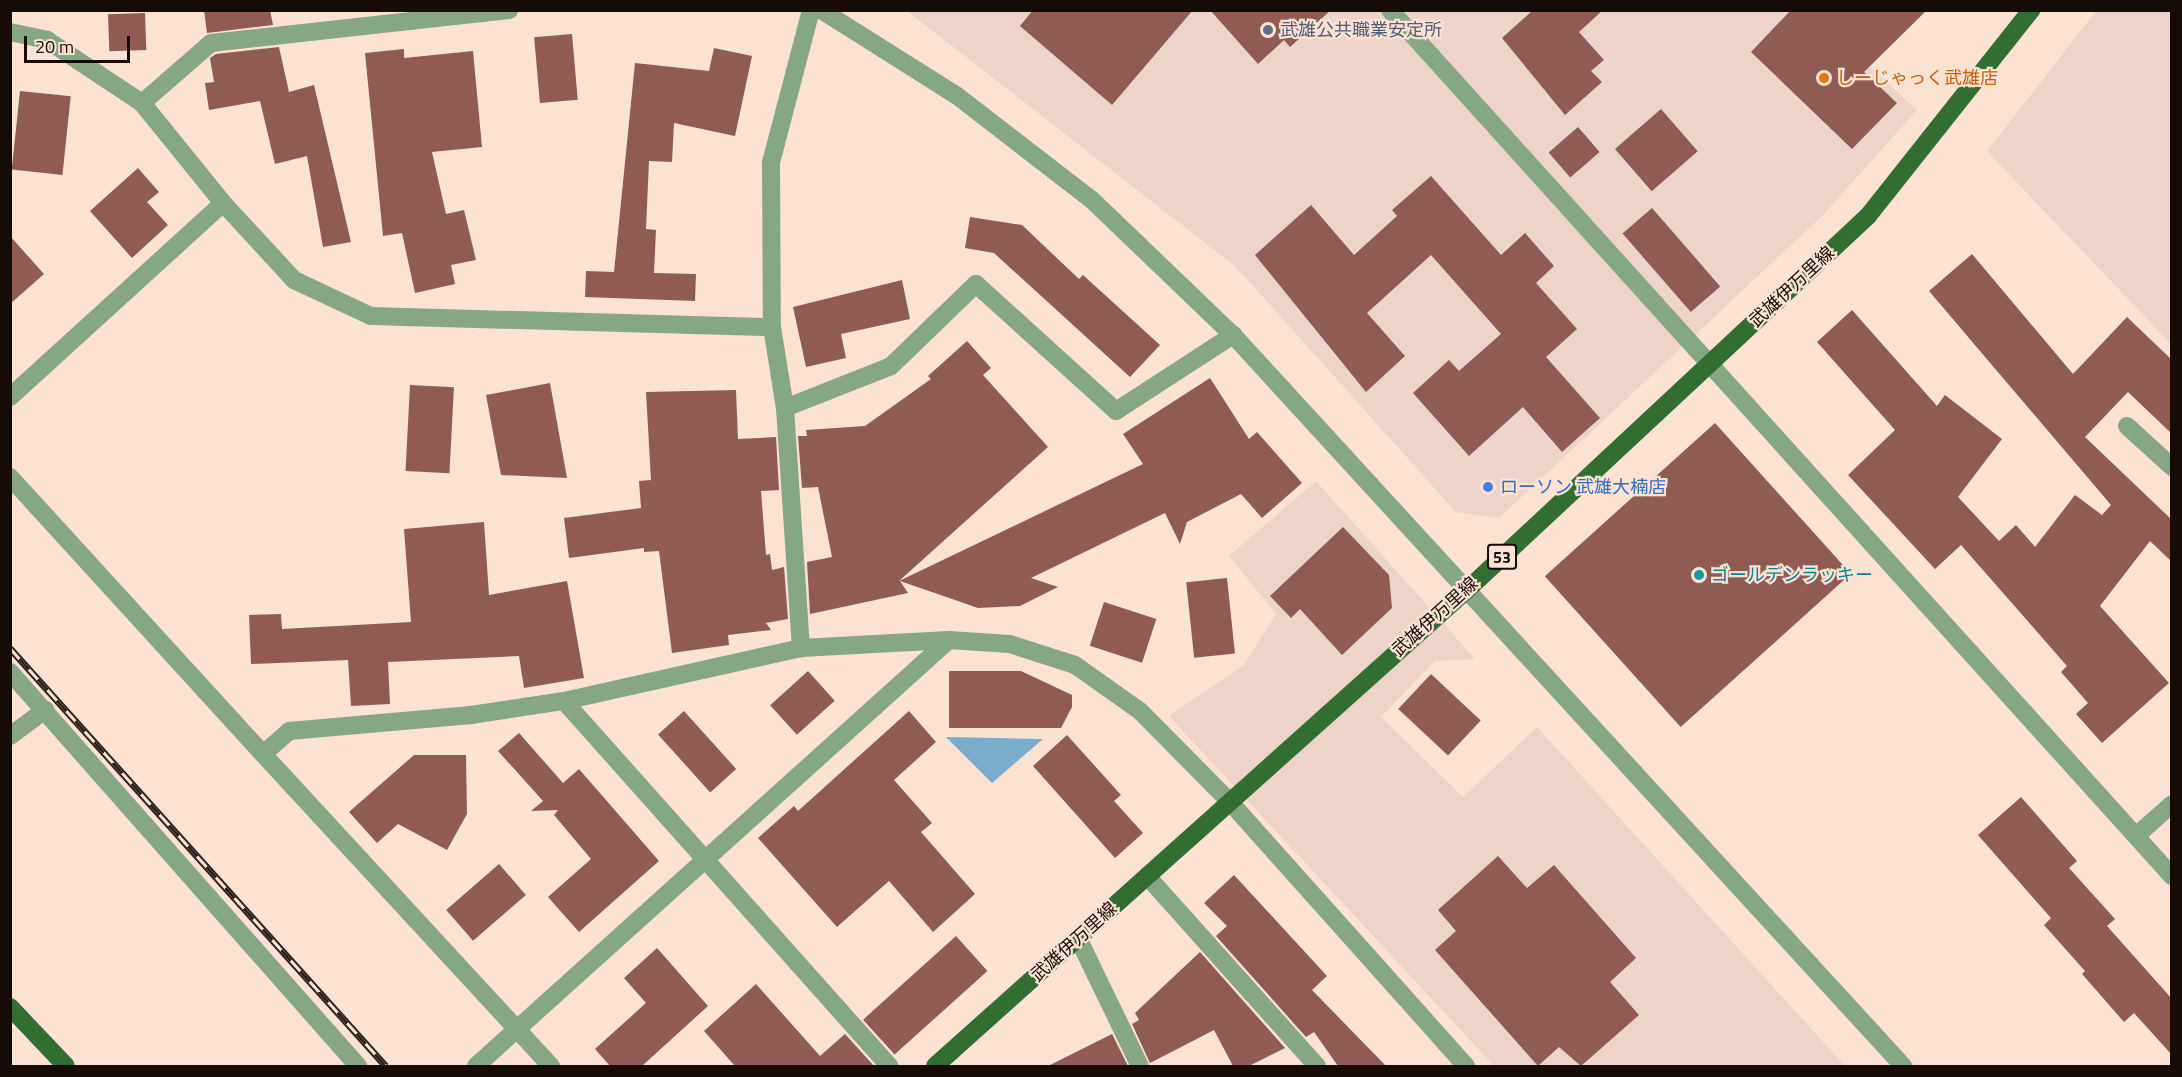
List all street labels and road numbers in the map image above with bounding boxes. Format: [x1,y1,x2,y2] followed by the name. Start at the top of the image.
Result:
[1745,242,1839,332] street label: 武雄伊万里線
[1487,544,1517,570] road number: 53
[1388,573,1482,661] street label: 武雄伊万里線
[1027,898,1121,986] street label: 武雄伊万里線

